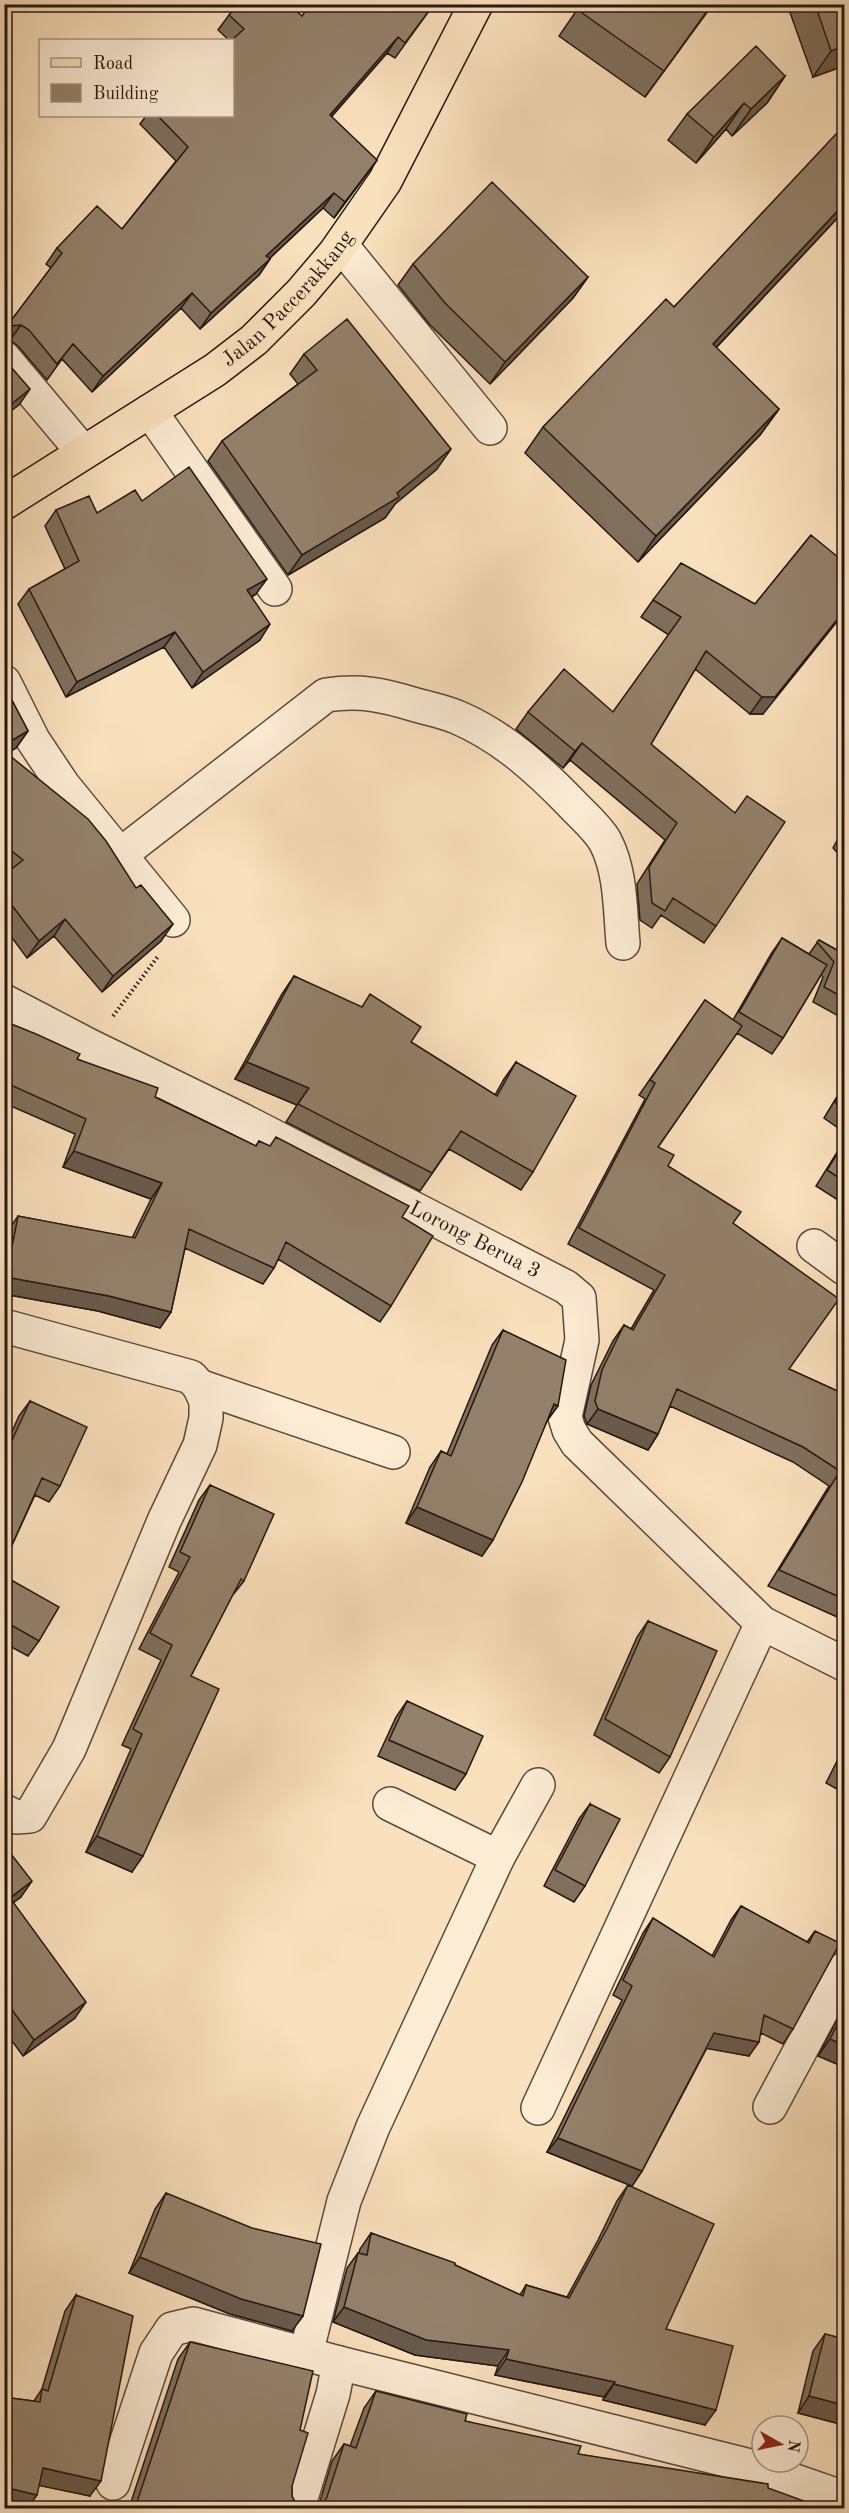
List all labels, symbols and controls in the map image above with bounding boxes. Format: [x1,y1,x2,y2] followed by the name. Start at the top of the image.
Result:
[39,39,234,117] legend
[93,55,133,73] text: Road
[93,85,159,103] text: Building
[218,226,358,371] street label: Jalan Paccerakkang
[406,1198,544,1282] street label: Lorong Berua 3
[750,2414,810,2474] north arrow
[784,2439,802,2454] text: N

